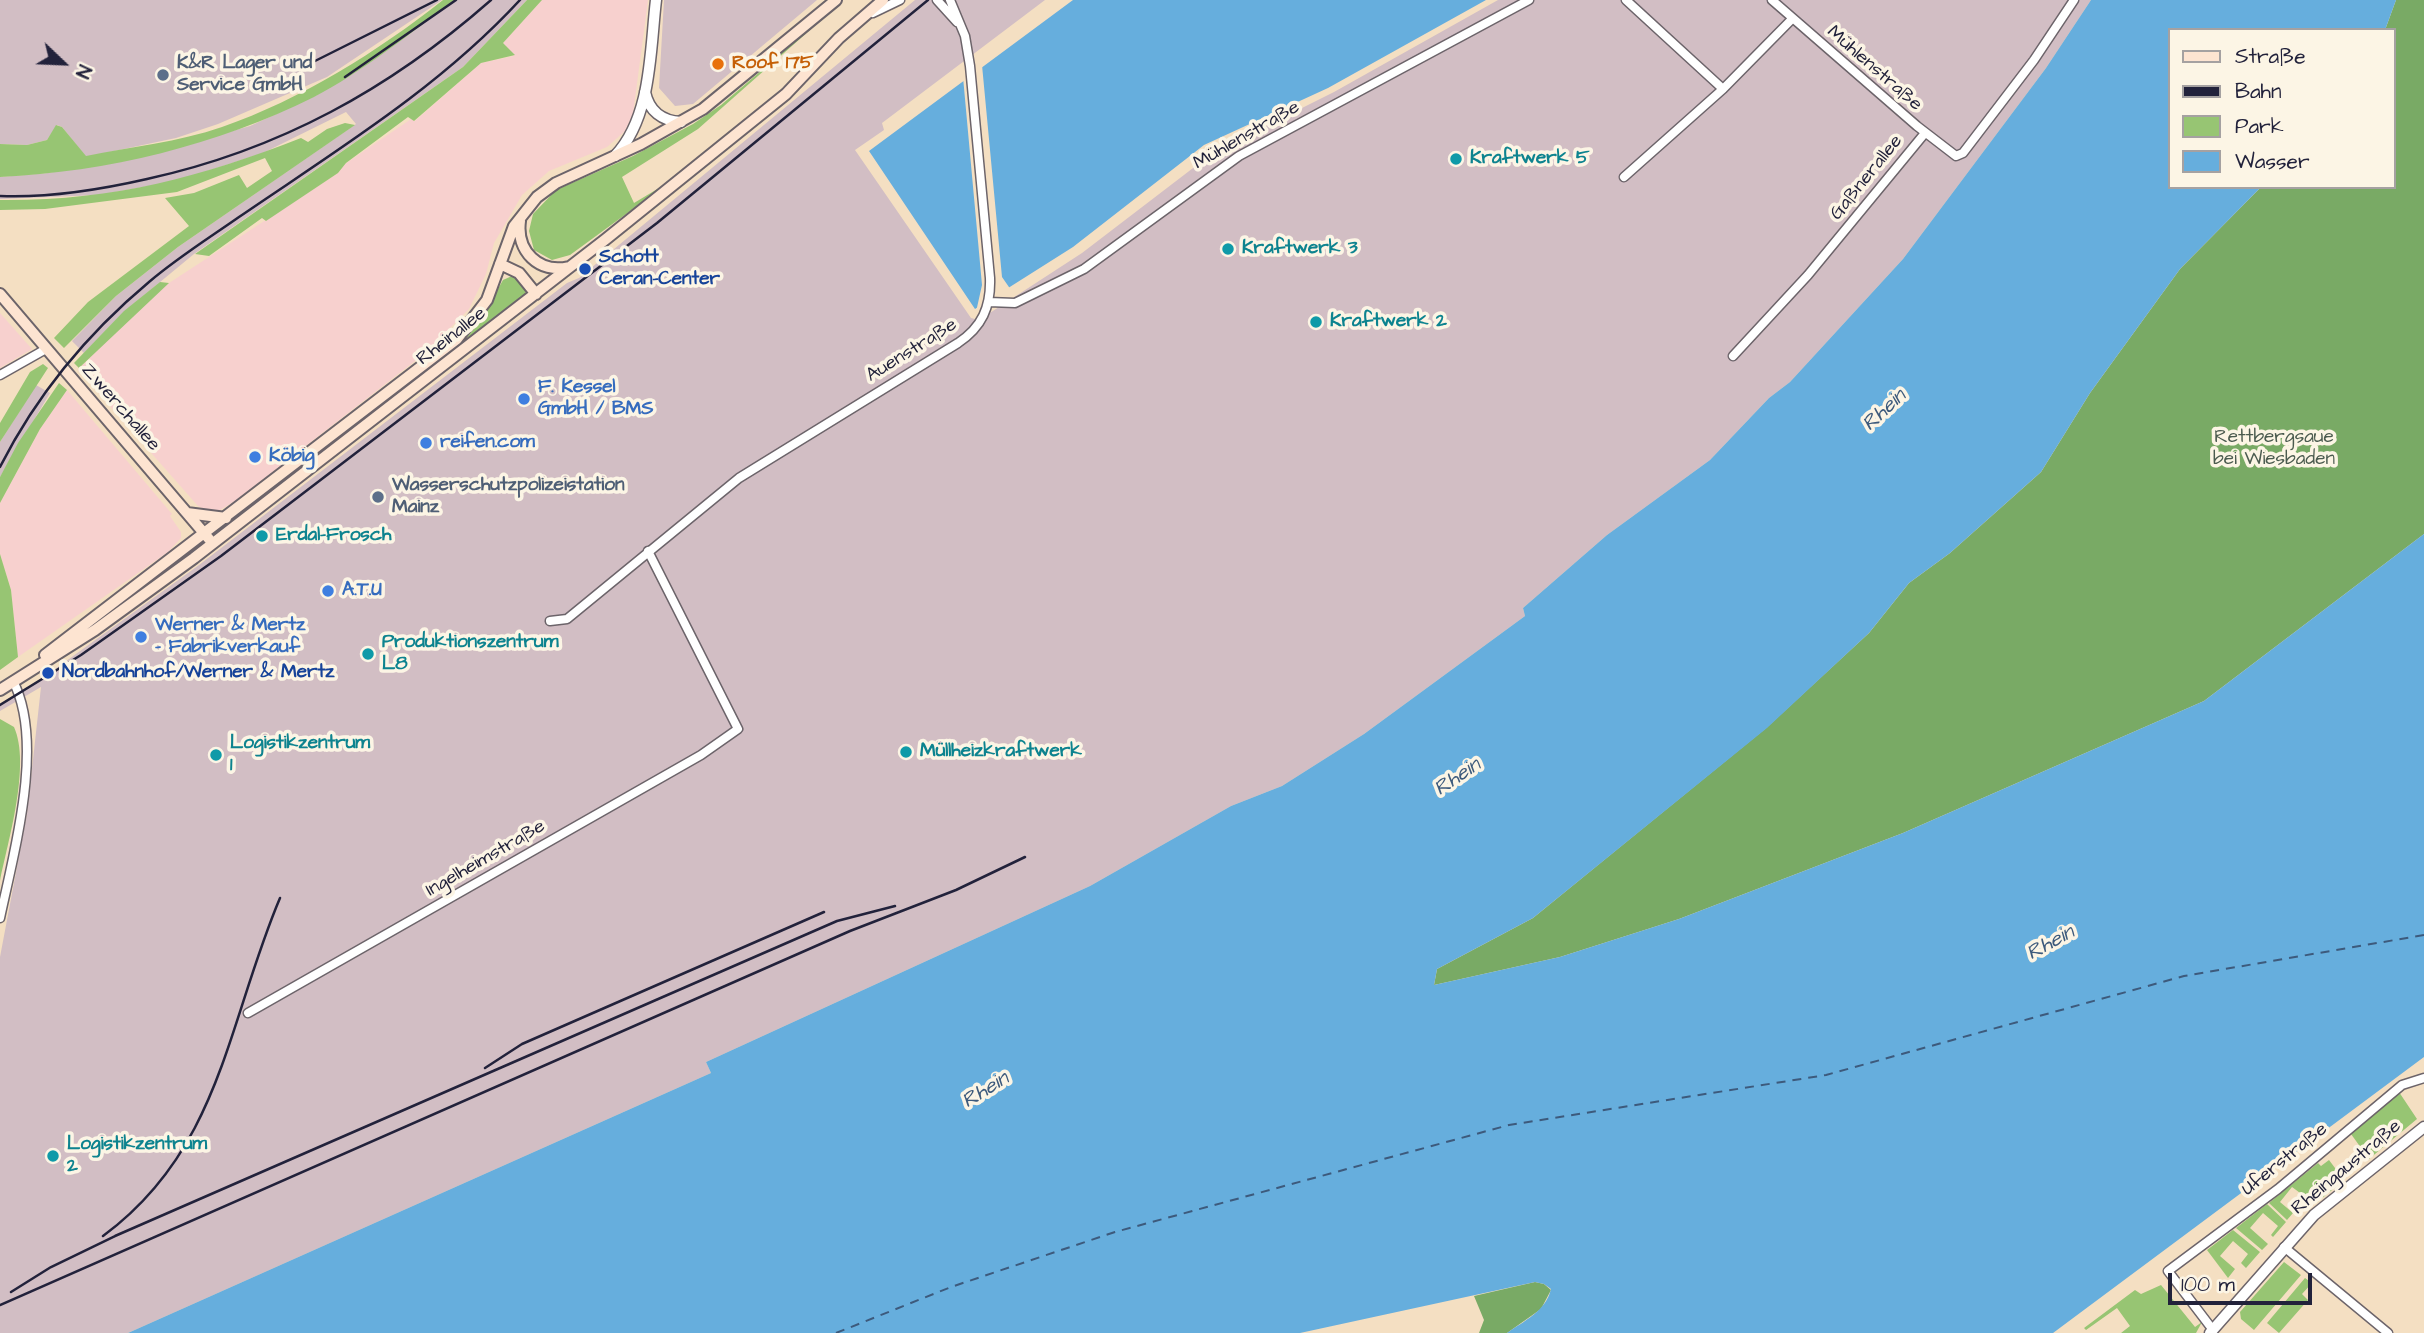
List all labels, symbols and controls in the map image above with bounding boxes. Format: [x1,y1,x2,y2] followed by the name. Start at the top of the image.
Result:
[1822,21,1926,117] street label: Mühlenstraße
[28,28,98,98] north arrow
[2168,28,2396,189] legend
[2235,42,2306,71] text: Straße
[177,53,312,97] place label: K&R Lager und Service GmbH
[732,53,813,75] place label: Roof 175
[710,56,726,72] marker: Roof 175
[68,61,98,82] text: N
[155,67,171,83] marker: K&R Lager und Service GmbH
[2235,77,2282,106] text: Bahn
[1190,96,1304,176] street label: Mühlenstraße
[2235,112,2284,141] text: Park
[1826,131,1908,225] street label: Gaßnerallee
[2235,147,2309,176] text: Wasser
[1470,148,1589,170] place label: Kraftwerk 5
[1448,151,1464,167] marker: Kraftwerk 5
[1242,238,1358,260] place label: Kraftwerk 3
[1220,241,1236,257] marker: Kraftwerk 3
[599,247,720,291] place label: Schott Ceran-Center
[577,261,593,277] marker: Schott Ceran-Center
[413,303,491,371] street label: Rheinallee
[1330,311,1447,333] place label: Kraftwerk 2
[862,314,962,388] street label: Auenstraße
[1308,314,1324,330] marker: Kraftwerk 2
[76,360,164,456] street label: Zwerchallee
[538,377,653,421] place label: F. Kessel GmbH / BMS
[1858,385,1912,437] water label: Rhein
[516,391,532,407] marker: F. Kessel GmbH / BMS
[2213,427,2335,471] park label: Rettbergsaue bei Wiesbaden
[440,432,535,454] place label: reifen.com
[418,435,434,451] marker: reifen.com
[269,446,315,468] place label: Köbig
[247,449,263,465] marker: Köbig
[392,475,624,519] place label: Wasserschutzpolizeistation Mainz
[370,489,386,505] marker: Wasserschutzpolizeistation Mainz
[276,525,391,547] place label: Erdal-Frosch
[254,528,270,544] marker: Erdal-Frosch
[342,580,382,602] place label: A.T.U
[320,583,336,599] marker: A.T.U
[155,615,305,659] place label: Werner & Mertz - Fabrikverkauf
[133,629,149,645] marker: Werner & Mertz - Fabrikverkauf
[382,632,558,676] place label: Produktionszentrum L8
[360,646,376,662] marker: Produktionszentrum L8
[62,662,334,684] place label: Nordbahnhof/Werner & Mertz
[40,665,56,681] marker: Nordbahnhof/Werner & Mertz
[230,733,370,777] place label: Logistikzentrum 1
[920,741,1082,763] place label: Müllheizkraftwerk
[898,744,914,760] marker: Müllheizkraftwerk
[208,747,224,763] marker: Logistikzentrum 1
[1430,753,1486,803] water label: Rhein
[422,816,550,902] street label: Ingelheimstraße
[2023,921,2079,967] water label: Rhein
[958,1067,1014,1115] water label: Rhein
[2288,1116,2406,1220] street label: Rheingaustraße
[2237,1118,2333,1202] street label: Uferstraße
[67,1134,207,1178] place label: Logistikzentrum 2
[45,1148,61,1164] marker: Logistikzentrum 2
[2172,1260,2316,1304] scale bar
[2181,1270,2235,1299] text: 100 m

